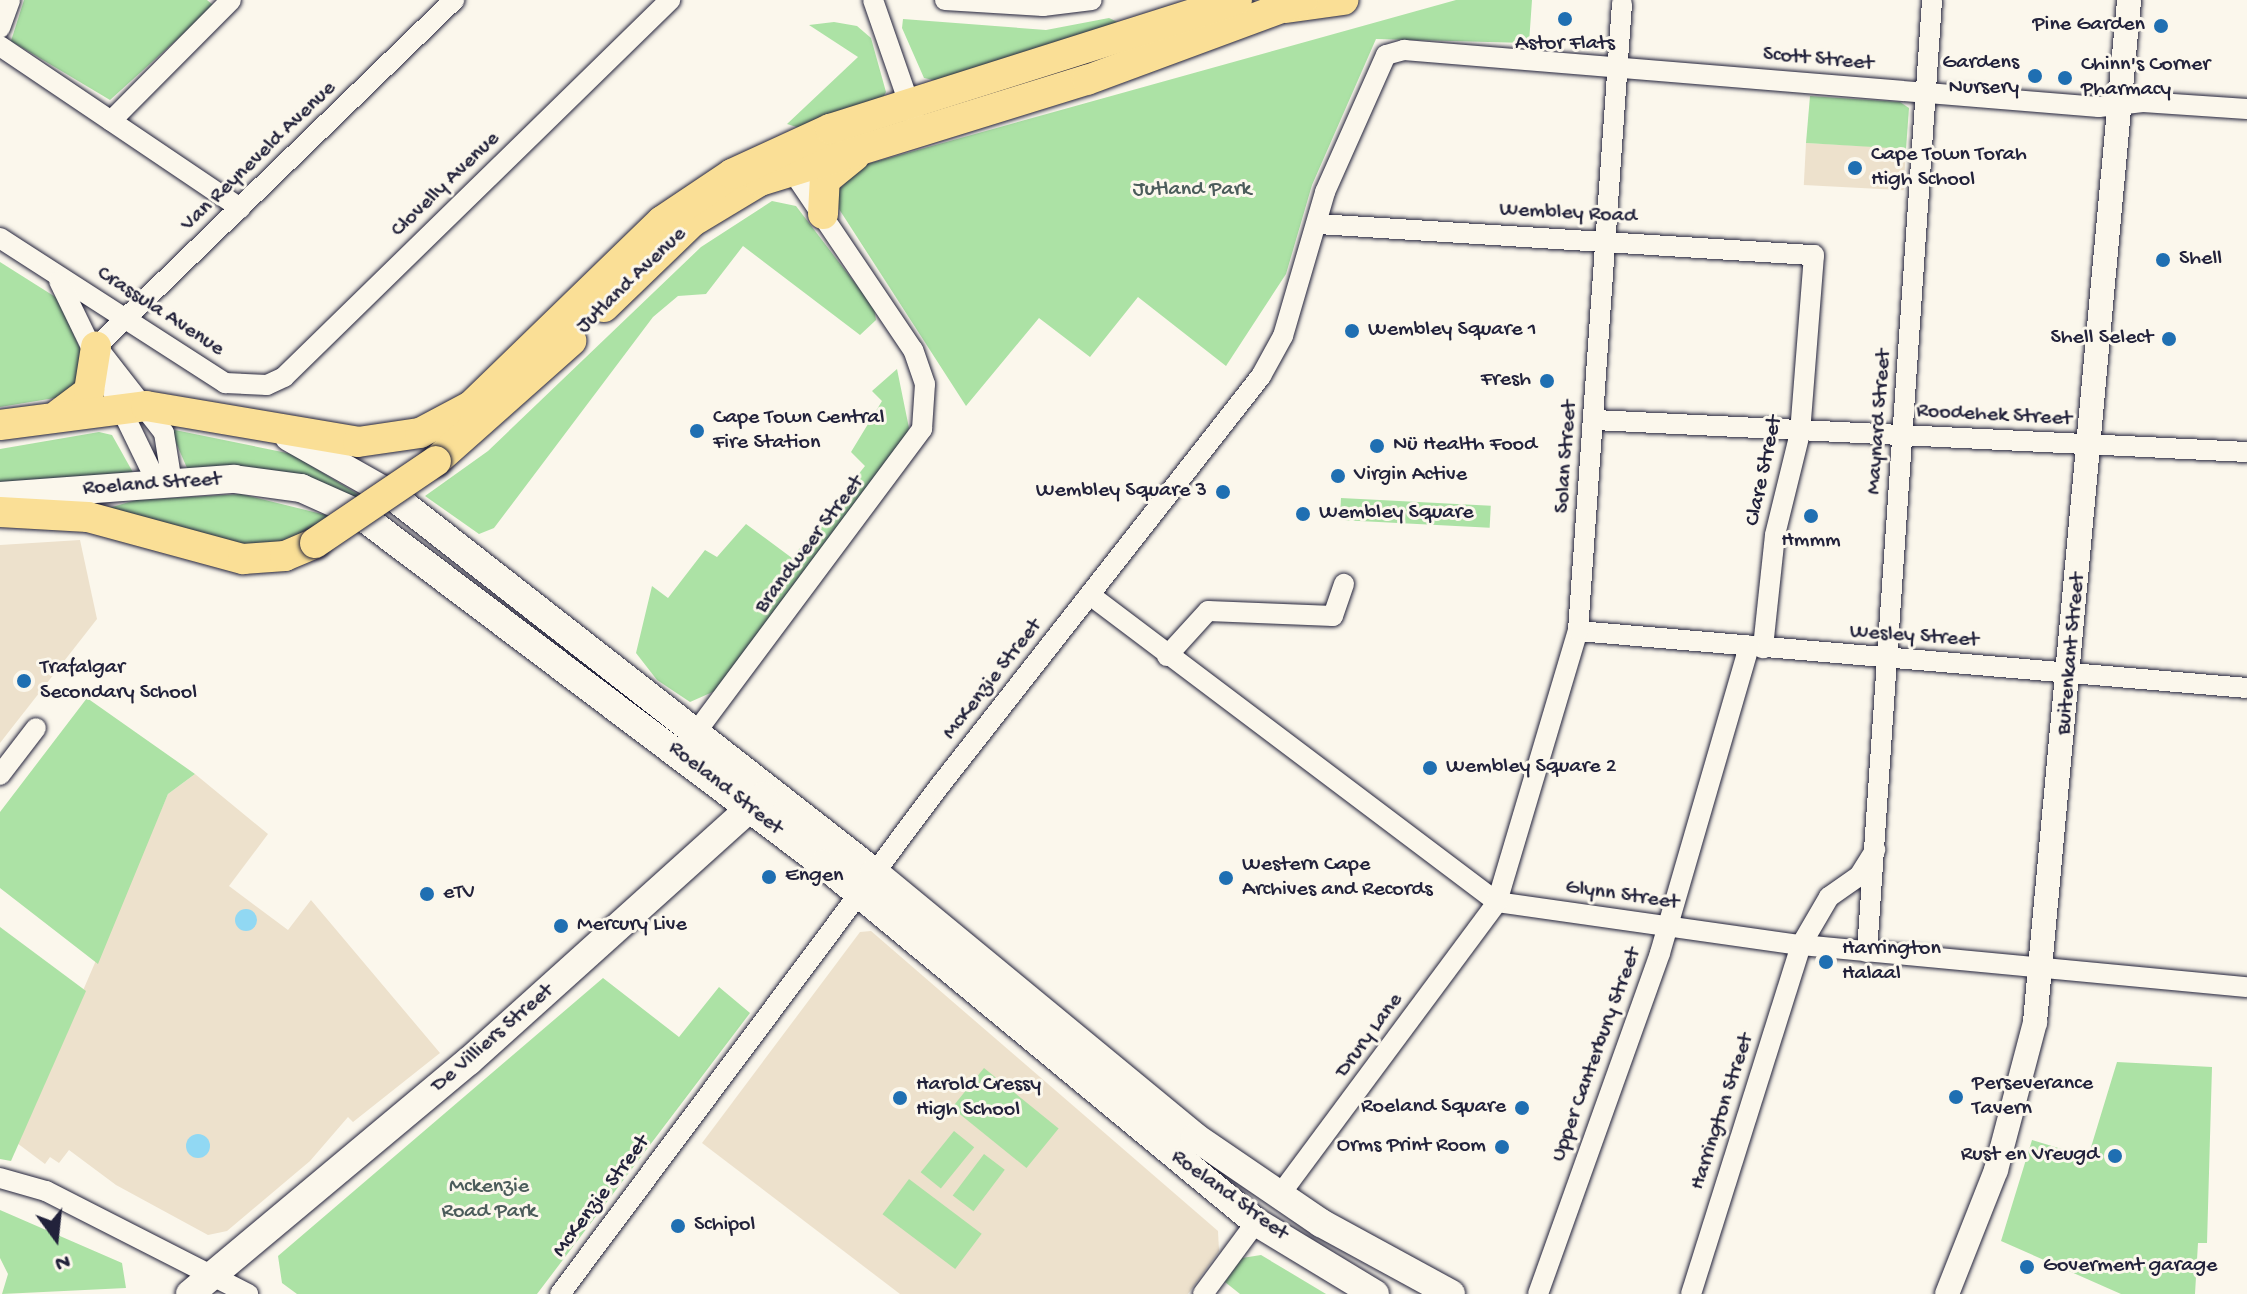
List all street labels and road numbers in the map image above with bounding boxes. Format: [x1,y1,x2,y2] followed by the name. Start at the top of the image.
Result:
[1762,42,1874,78] street label: Scott Street
[176,76,342,238] street label: Van Reyneveld Avenue
[386,126,506,244] street label: Clovelly Avenue
[1499,197,1637,231] street label: Wembley Road
[571,222,693,340] street label: Jutland Avenue
[91,261,229,363] street label: Crassula Avenue
[1862,348,1898,496] street label: Maynard Street
[1916,399,2072,433] street label: Roodehek Street
[1550,400,1584,514] street label: Solan Street
[1740,413,1790,529] street label: Clare Street
[82,467,222,503] street label: Roeland Street
[750,471,870,619] street label: Brandweer Street
[2052,572,2092,736] street label: Buitenkant Street
[938,614,1048,746] street label: McKenzie Street
[1849,619,1979,655] street label: Wesley Street
[662,736,788,842] street label: Roeland Street
[1564,875,1680,917] street label: Glynn Street
[1546,944,1648,1166] street label: Upper Canterbury Street
[426,979,560,1099] street label: De Villiers Street
[1330,988,1410,1084] street label: Drury Lane
[1685,1031,1761,1193] street label: Harrington Street
[547,1131,657,1263] street label: McKenzie Street
[1165,1145,1293,1247] street label: Roeland Street

